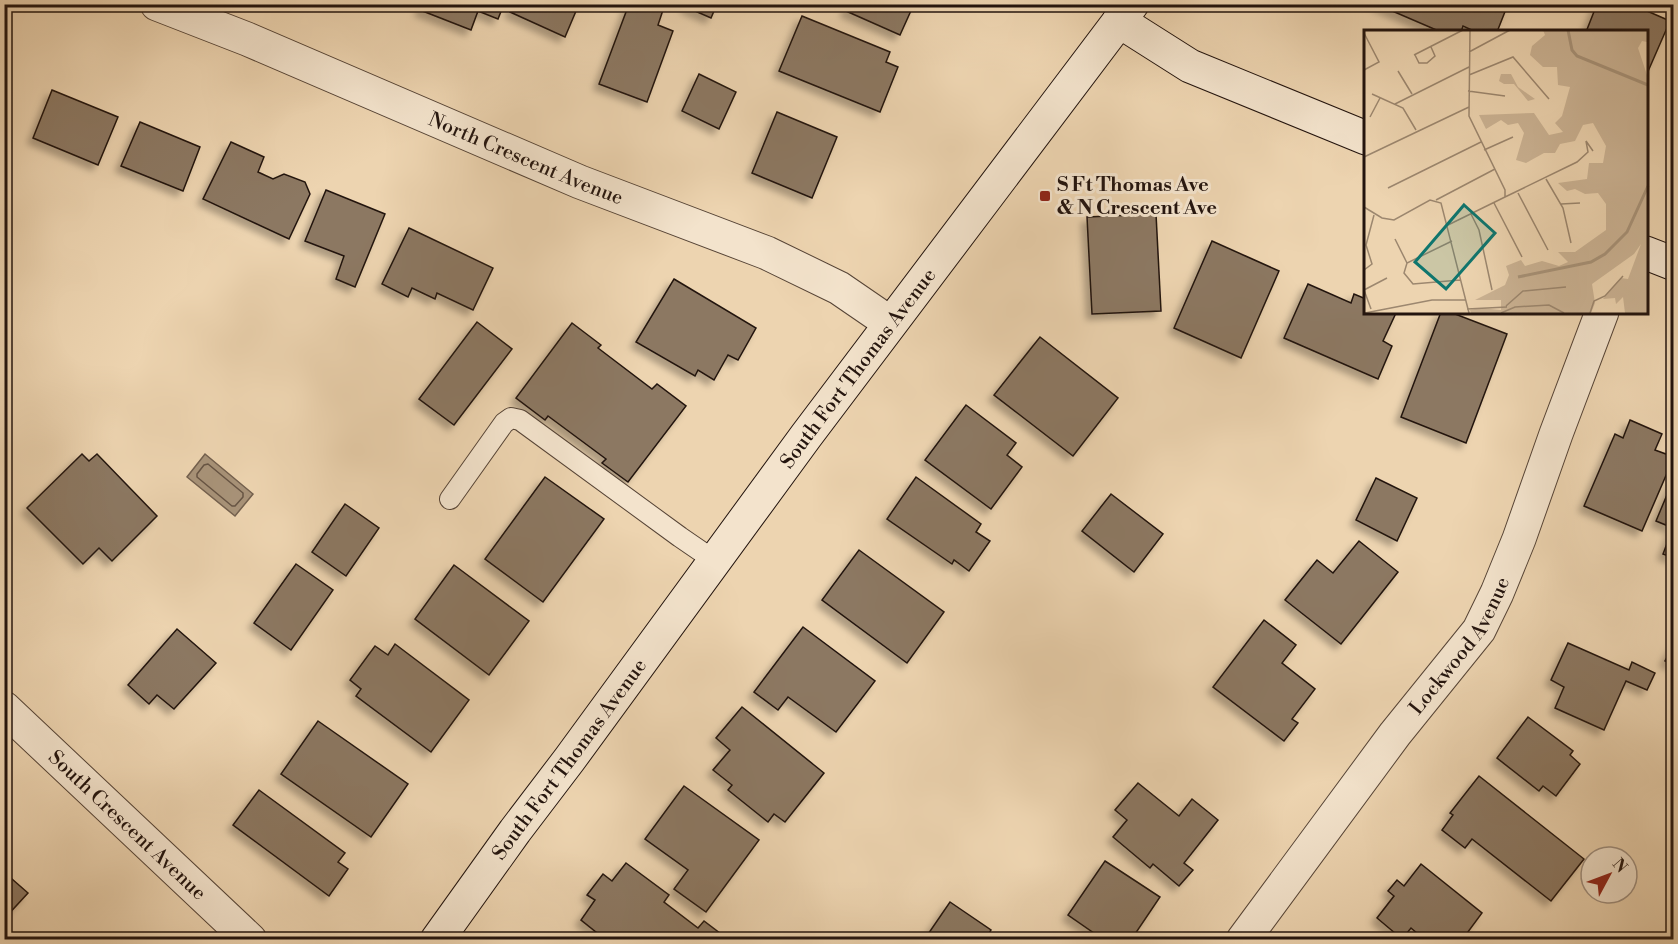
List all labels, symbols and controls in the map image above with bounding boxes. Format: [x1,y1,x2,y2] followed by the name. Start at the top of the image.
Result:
[1364,30,1648,314] inset map
[424,107,626,211] street label: North Crescent Avenue
[1057,173,1217,221] place label: S Ft Thomas Ave & N Crescent Ave
[1038,189,1052,203] marker: S Ft Thomas Ave & N Crescent Ave
[775,264,942,474] street label: South Fort Thomas Avenue
[1404,574,1516,720] street label: Lockwood Avenue
[487,654,653,865] street label: South Fort Thomas Avenue
[42,745,211,906] street label: South Crescent Avenue
[1579,845,1639,905] north arrow
[1608,854,1631,877] text: N

